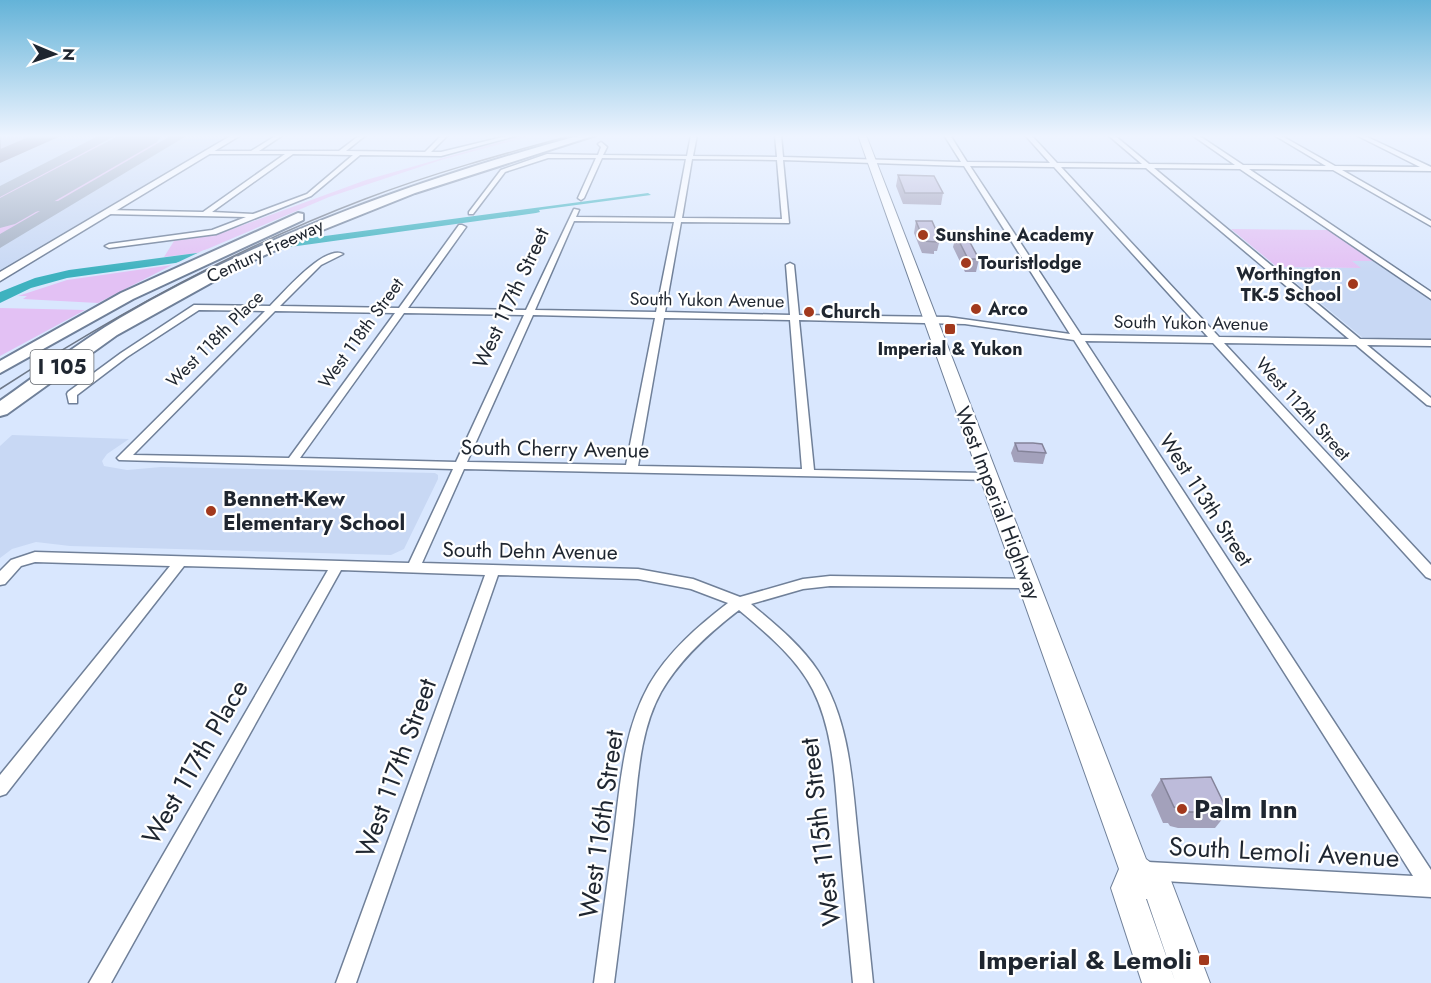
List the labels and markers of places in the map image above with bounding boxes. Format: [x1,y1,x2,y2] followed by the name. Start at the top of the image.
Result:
[935,222,1094,248] place label: Sunshine Academy
[916,228,930,242] marker: Sunshine Academy
[978,250,1081,276] place label: Touristlodge
[959,256,973,270] marker: Touristlodge
[1236,261,1341,308] place label: Worthington TK-5 School
[1346,277,1360,291] marker: Worthington TK-5 School
[987,296,1028,322] place label: Arco
[821,299,880,325] place label: Church
[969,302,983,316] marker: Arco
[802,305,816,319] marker: Church
[943,322,957,336] marker: Imperial & Yukon
[877,336,1023,362] place label: Imperial & Yukon
[223,484,405,538] place label: Bennett-Kew Elementary School
[204,504,218,518] marker: Bennett-Kew Elementary School
[1194,790,1298,828] place label: Palm Inn
[1175,802,1189,816] marker: Palm Inn
[978,941,1192,979] place label: Imperial & Lemoli
[1197,953,1211,967] marker: Imperial & Lemoli

